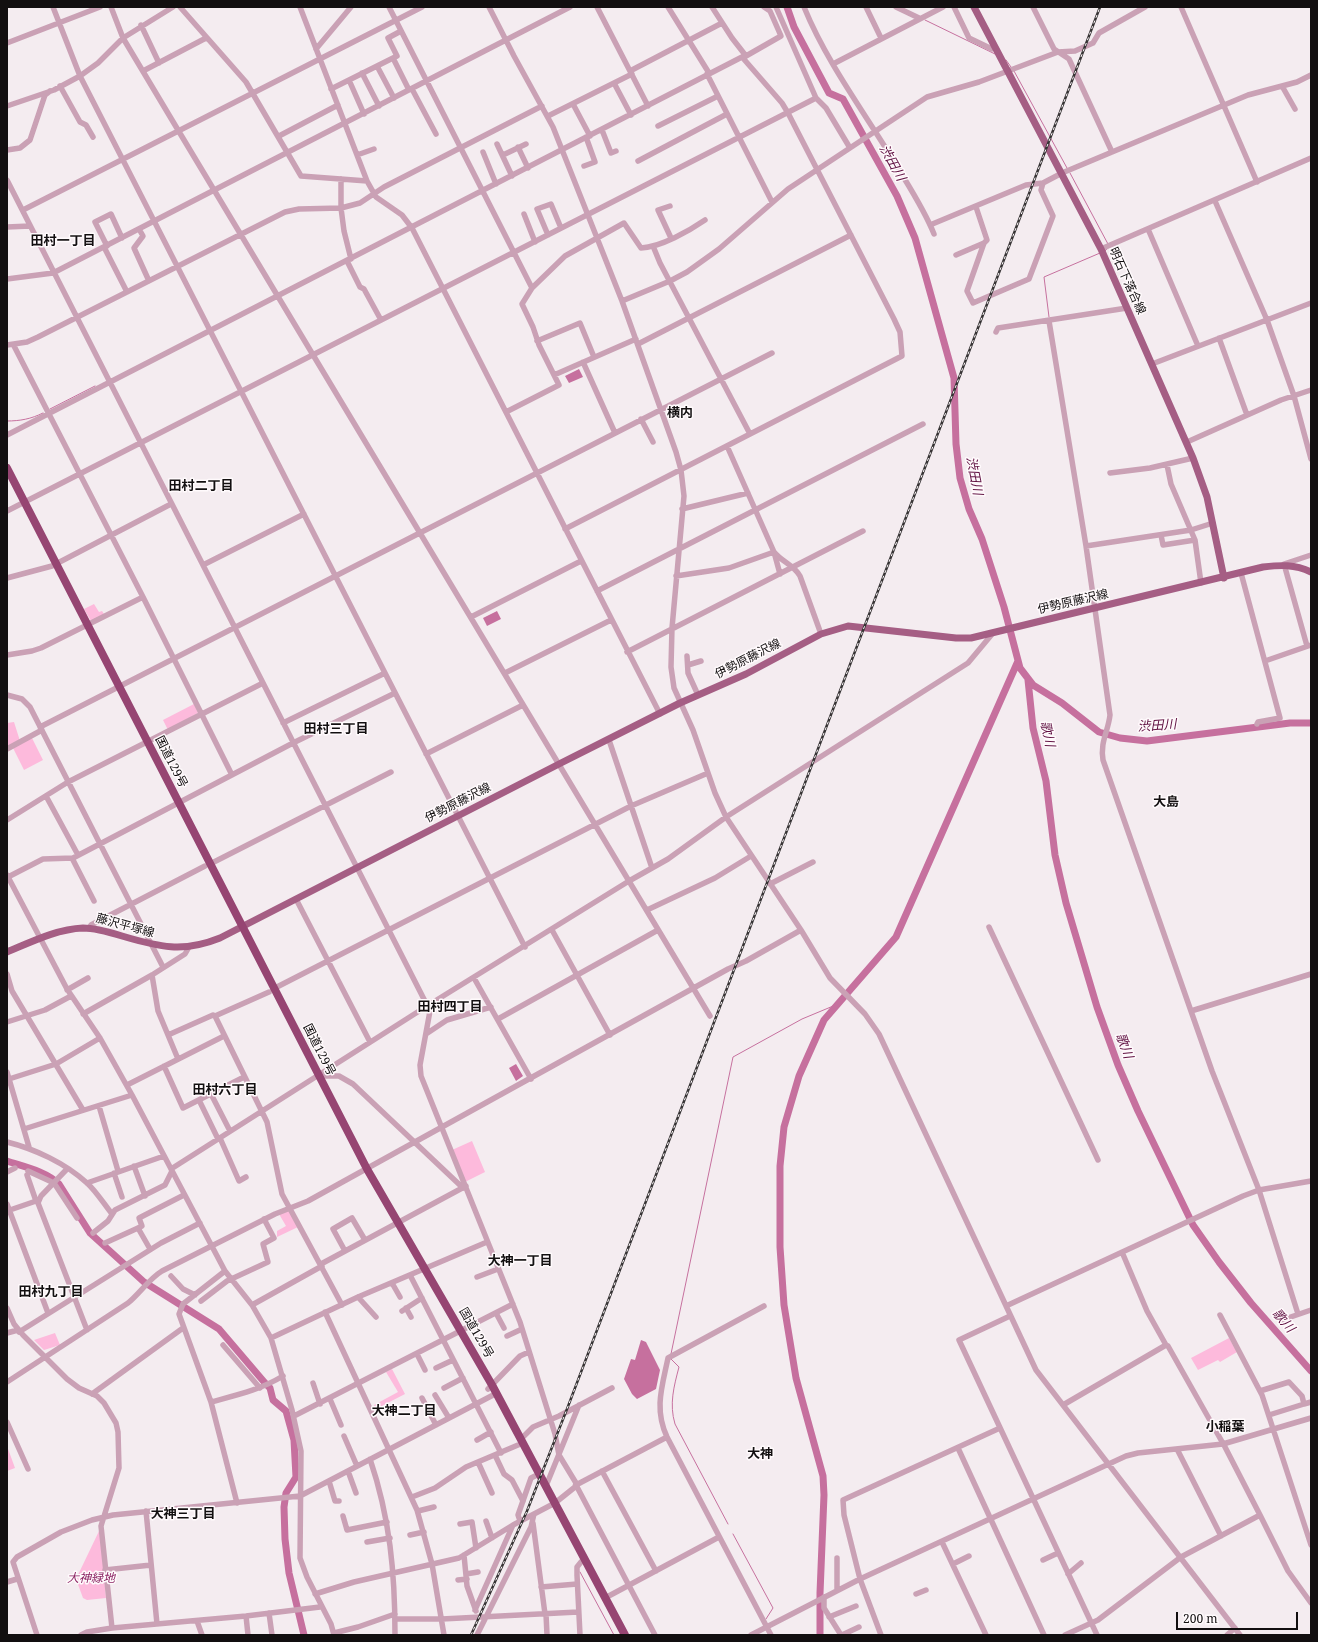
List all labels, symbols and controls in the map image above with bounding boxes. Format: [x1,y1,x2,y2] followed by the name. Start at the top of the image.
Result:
[876,142,908,184] water label: 渋田川
[31,233,95,249] district label: 田村一丁目
[1106,245,1148,317] street label: 明石下落合線
[667,405,693,421] district label: 横内
[963,455,985,497] water label: 渋田川
[169,478,233,494] district label: 田村二丁目
[1036,587,1110,617] street label: 伊勢原藤沢線
[713,636,783,682] street label: 伊勢原藤沢線
[1137,717,1177,735] water label: 渋田川
[1037,720,1057,748] water label: 歌川
[304,721,368,737] district label: 田村三丁目
[152,734,190,790] street label: 国道129号
[423,780,493,826] street label: 伊勢原藤沢線
[1153,794,1179,810] district label: 大島
[94,911,156,941] street label: 藤沢平塚線
[418,999,482,1015] district label: 田村四丁目
[300,1022,338,1078] street label: 国道129号
[1112,1031,1136,1061] water label: 歌川
[193,1082,257,1098] district label: 田村六丁目
[488,1253,552,1269] district label: 大神一丁目
[19,1284,83,1300] district label: 田村九丁目
[456,1305,496,1361] street label: 国道129号
[1269,1306,1297,1336] water label: 歌川
[372,1403,436,1419] district label: 大神二丁目
[1206,1419,1244,1435] district label: 小稲葉
[747,1446,773,1462] district label: 大神
[151,1506,215,1522] district label: 大神三丁目
[67,1572,115,1586] park label: 大神緑地
[1178,1604,1300,1630] scale bar
[1183,1610,1218,1627] text: 200 m

